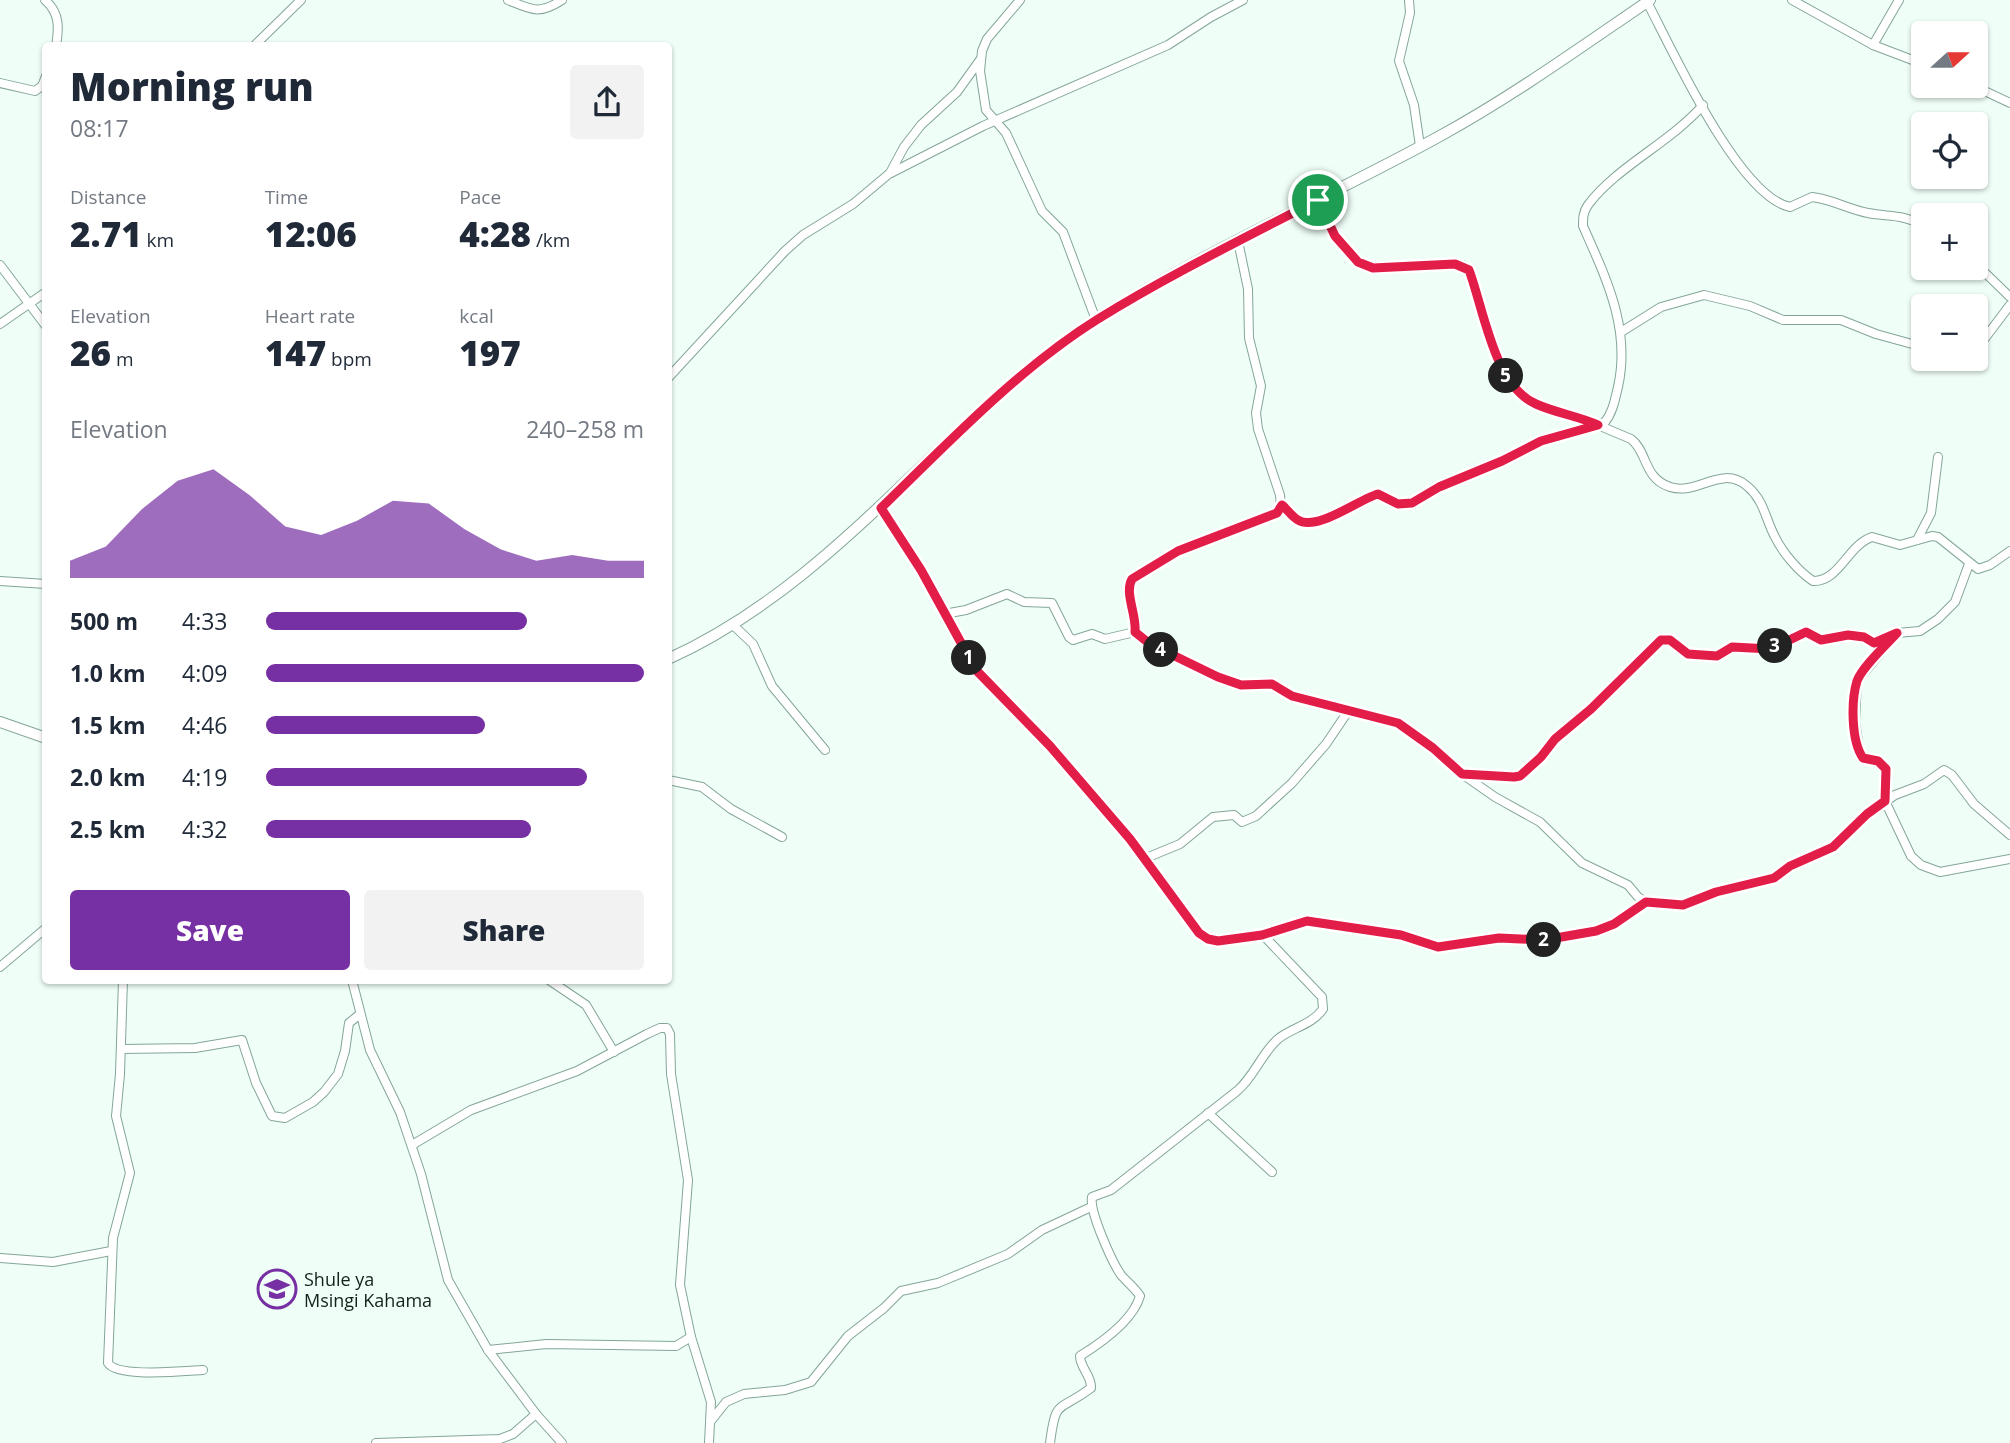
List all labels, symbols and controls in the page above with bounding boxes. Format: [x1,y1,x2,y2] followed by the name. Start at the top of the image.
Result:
[1911,21,1988,98] north arrow
[1911,21,1988,371] map controls
[70,60,314,112] text: Morning run
[570,65,644,139] button: share
[70,112,129,144] text: 08:17
[1911,112,1988,189] button: locate
[1288,170,1348,230] pin
[1299,181,1337,219] icon: arrive
[70,184,146,210] text: Distance
[265,184,308,210] text: Time
[459,184,501,210] text: Pace
[1911,203,1988,280] button: +
[70,210,142,257] text: 2.71
[265,210,357,257] text: 12:06
[459,210,531,257] text: 4:28
[142,227,174,253] text: km
[531,227,570,253] text: /km
[1911,294,1988,371] button: −
[70,303,151,329] text: Elevation
[265,303,355,329] text: Heart rate
[459,303,494,329] text: kcal
[70,329,111,376] text: 26
[265,329,326,376] text: 147
[459,329,521,376] text: 197
[111,346,134,372] text: m
[326,346,372,372] text: bpm
[1488,358,1524,394] pin: 5
[1500,362,1511,388] text: 5
[70,413,168,445] text: Elevation
[526,413,644,445] text: 240–258 m
[70,605,138,637] text: 500 m
[182,605,228,637] text: 4:33
[1758,628,1792,664] pin: 3
[1144,632,1178,668] pin: 4
[1769,632,1780,658] text: 3
[1155,636,1166,662] text: 4
[951,640,986,676] pin: 1
[963,644,974,670] text: 1
[70,657,146,689] text: 1.0 km
[182,657,228,689] text: 4:09
[70,709,146,741] text: 1.5 km
[182,709,228,741] text: 4:46
[70,761,146,793] text: 2.0 km
[182,761,228,793] text: 4:19
[70,813,146,845] text: 2.5 km
[182,813,228,845] text: 4:32
[70,890,350,970] button: Save
[364,890,644,970] button: Share
[1526,922,1562,958] pin: 2
[1538,926,1549,952] text: 2
[304,1267,432,1312] place label: Shule ya Msingi Kahama
[256,1268,298,1310] school or university icon: Shule ya Msingi Kahama

